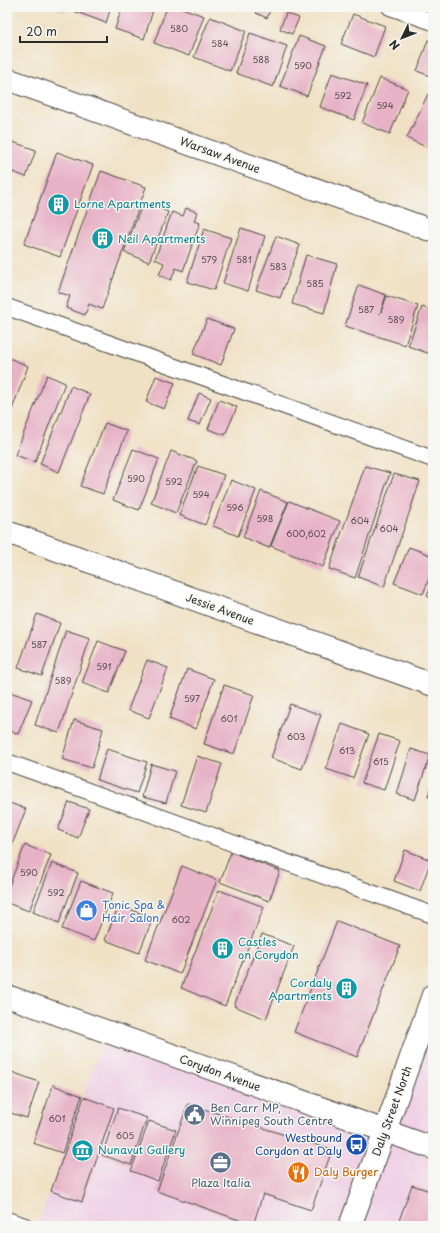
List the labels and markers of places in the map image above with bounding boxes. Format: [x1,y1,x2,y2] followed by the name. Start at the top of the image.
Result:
[45,191,71,217] building icon: Lorne Apartments
[74,195,171,212] place label: Lorne Apartments
[89,226,115,252] building icon: Neil Apartments
[118,230,205,247] place label: Neil Apartments
[102,896,165,926] place label: Tonic Spa & Hair Salon
[74,898,100,924] shop icon: Tonic Spa & Hair Salon
[238,933,299,963] place label: Castles on Corydon
[209,935,235,961] building icon: Castles on Corydon
[268,974,332,1004] place label: Cordaly Apartments
[334,976,360,1002] building icon: Cordaly Apartments
[210,1099,333,1129] place label: Ben Carr MP, Winnipeg South Centre
[182,1101,208,1127] public building icon: Ben Carr MP, Winnipeg South Centre
[255,1129,342,1159] place label: Westbound Corydon at Daly
[344,1131,370,1157] bus stop icon: Westbound Corydon at Daly
[70,1137,96,1163] museum icon: Nunavut Gallery
[98,1141,185,1158] place label: Nunavut Gallery
[208,1150,234,1176] office icon: Plaza Italia
[285,1159,311,1185] restaurant icon: Daly Burger
[314,1163,379,1180] place label: Daly Burger
[191,1174,252,1191] place label: Plaza Italia

